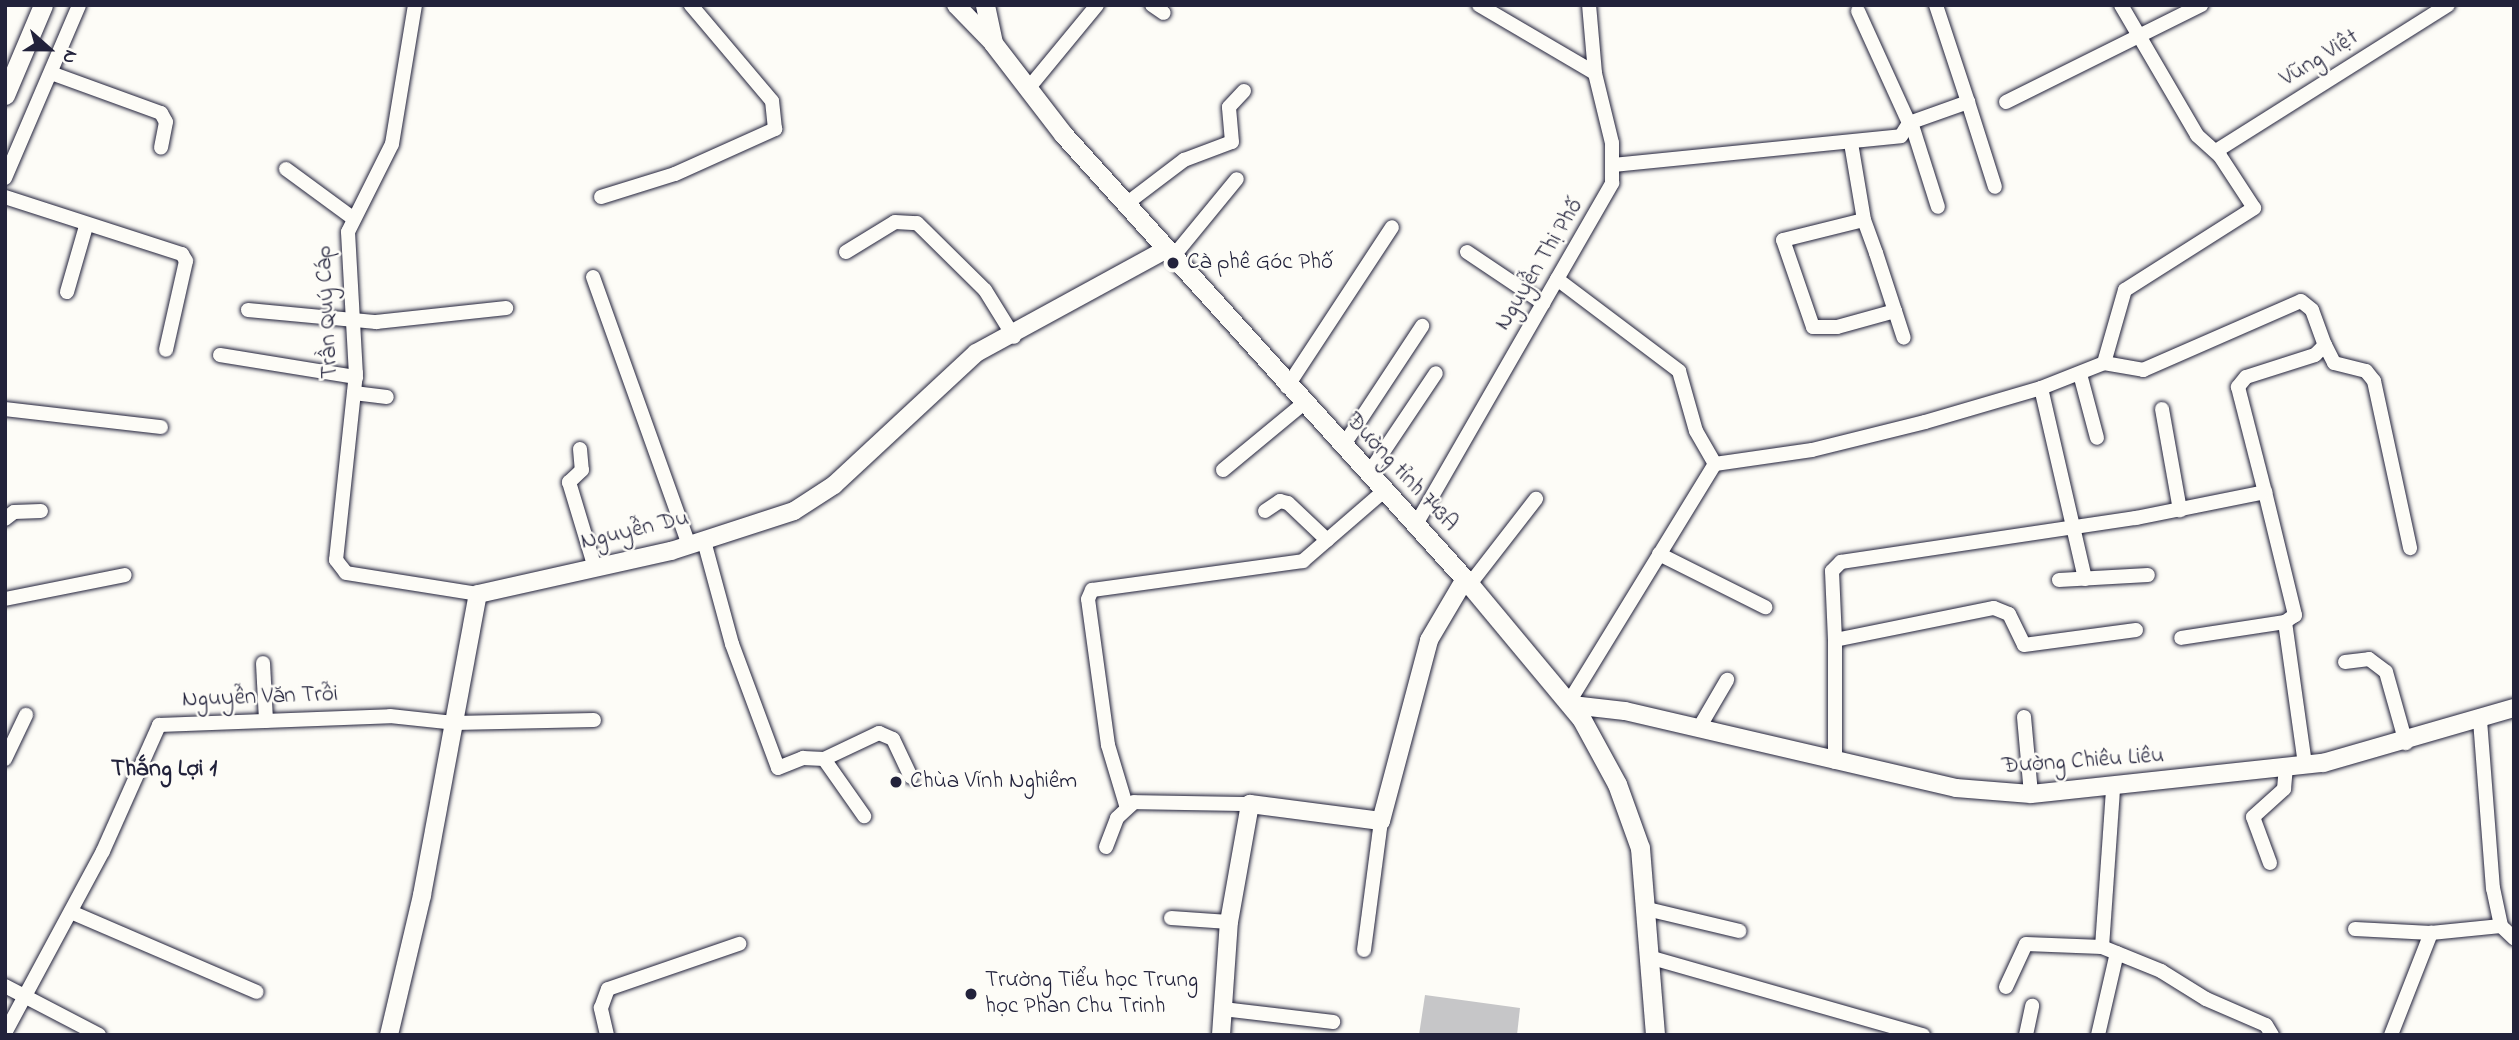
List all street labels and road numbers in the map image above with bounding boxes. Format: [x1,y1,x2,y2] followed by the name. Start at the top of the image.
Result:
[2276,24,2364,94] street label: Vũng Việt
[1490,194,1590,336] street label: Nguyễn Thị Phố
[311,245,345,379] street label: Trần Quý Cáp
[1339,408,1463,538] street label: Đường tỉnh 743A
[578,505,692,557] street label: Nguyễn Du
[182,681,338,715] street label: Nguyễn Văn Trỗi
[2001,743,2165,781] street label: Đường Chiêu Liêu

